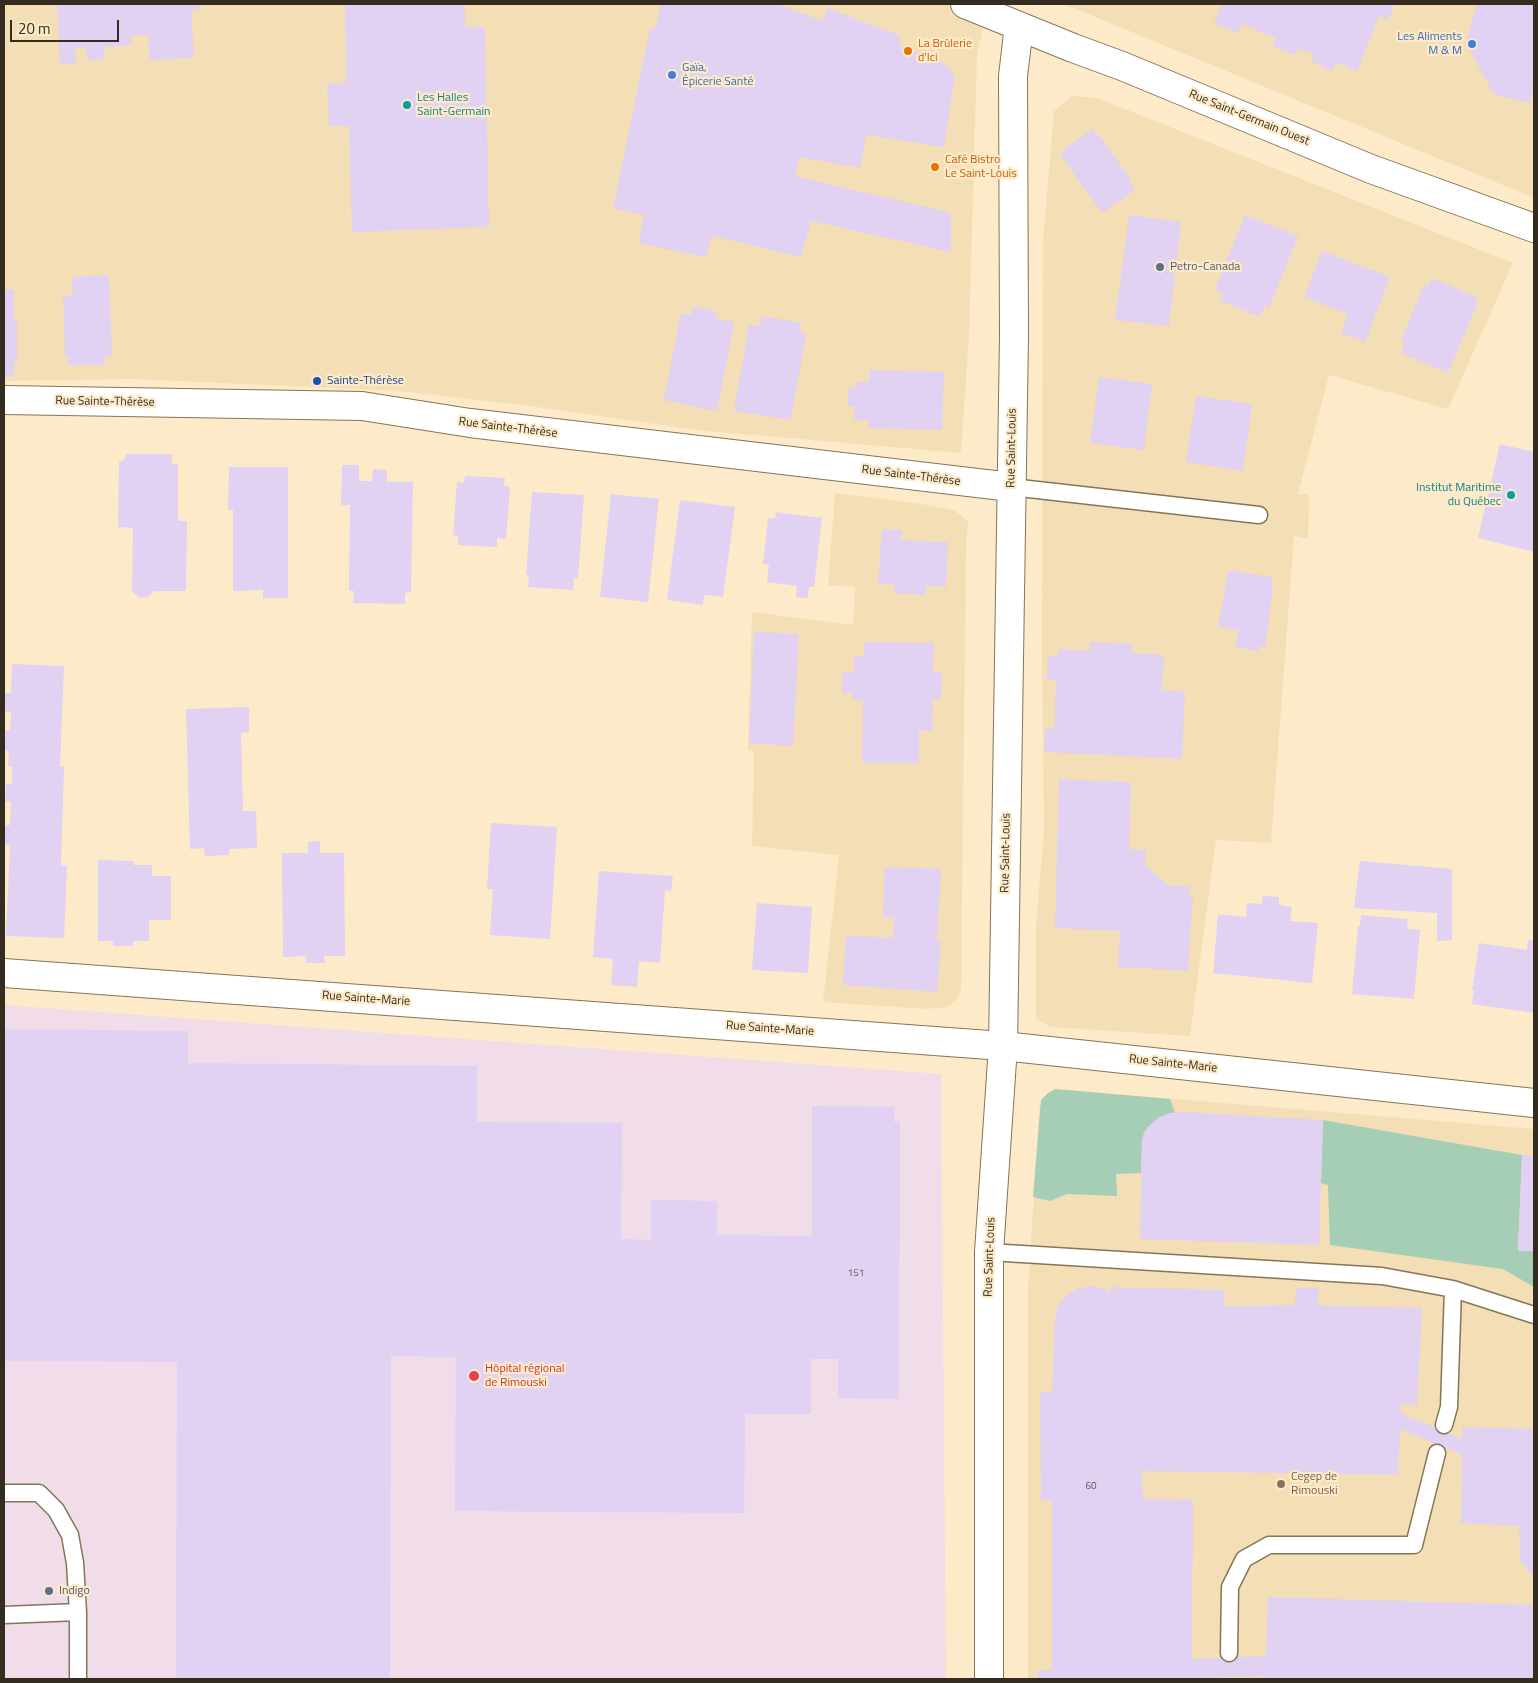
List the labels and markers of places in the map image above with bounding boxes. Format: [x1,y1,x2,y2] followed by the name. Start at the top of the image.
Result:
[1397,30,1462,58] place label: Les Aliments M & M
[918,37,972,65] place label: La Brûlerie d'Ici
[1466,38,1478,50] marker: Les Aliments M & M
[902,45,914,57] marker: La Brûlerie d'Ici
[682,61,753,89] place label: Gaïa, Épicerie Santé
[666,69,678,81] marker: Gaïa, Épicerie Santé
[417,91,490,119] place label: Les Halles Saint-Germain
[401,99,413,111] marker: Les Halles Saint-Germain
[945,153,1017,181] place label: Café Bistro Le Saint-Louis
[929,161,941,173] marker: Café Bistro Le Saint-Louis
[1170,260,1240,274] place label: Petro-Canada
[1154,261,1166,273] marker: Petro-Canada
[327,374,404,388] place label: Sainte-Thérèse
[311,375,323,387] marker: Sainte-Thérèse
[1416,481,1501,509] place label: Institut Maritime du Québec
[1505,489,1517,501] marker: Institut Maritime du Québec
[485,1362,564,1390] place label: Hôpital régional de Rimouski
[467,1369,481,1383] marker: Hôpital régional de Rimouski
[1291,1470,1338,1498] place label: Cegep de Rimouski
[1275,1478,1287,1490] marker: Cegep de Rimouski
[59,1584,90,1598] place label: Indigo
[43,1585,55,1597] marker: Indigo

